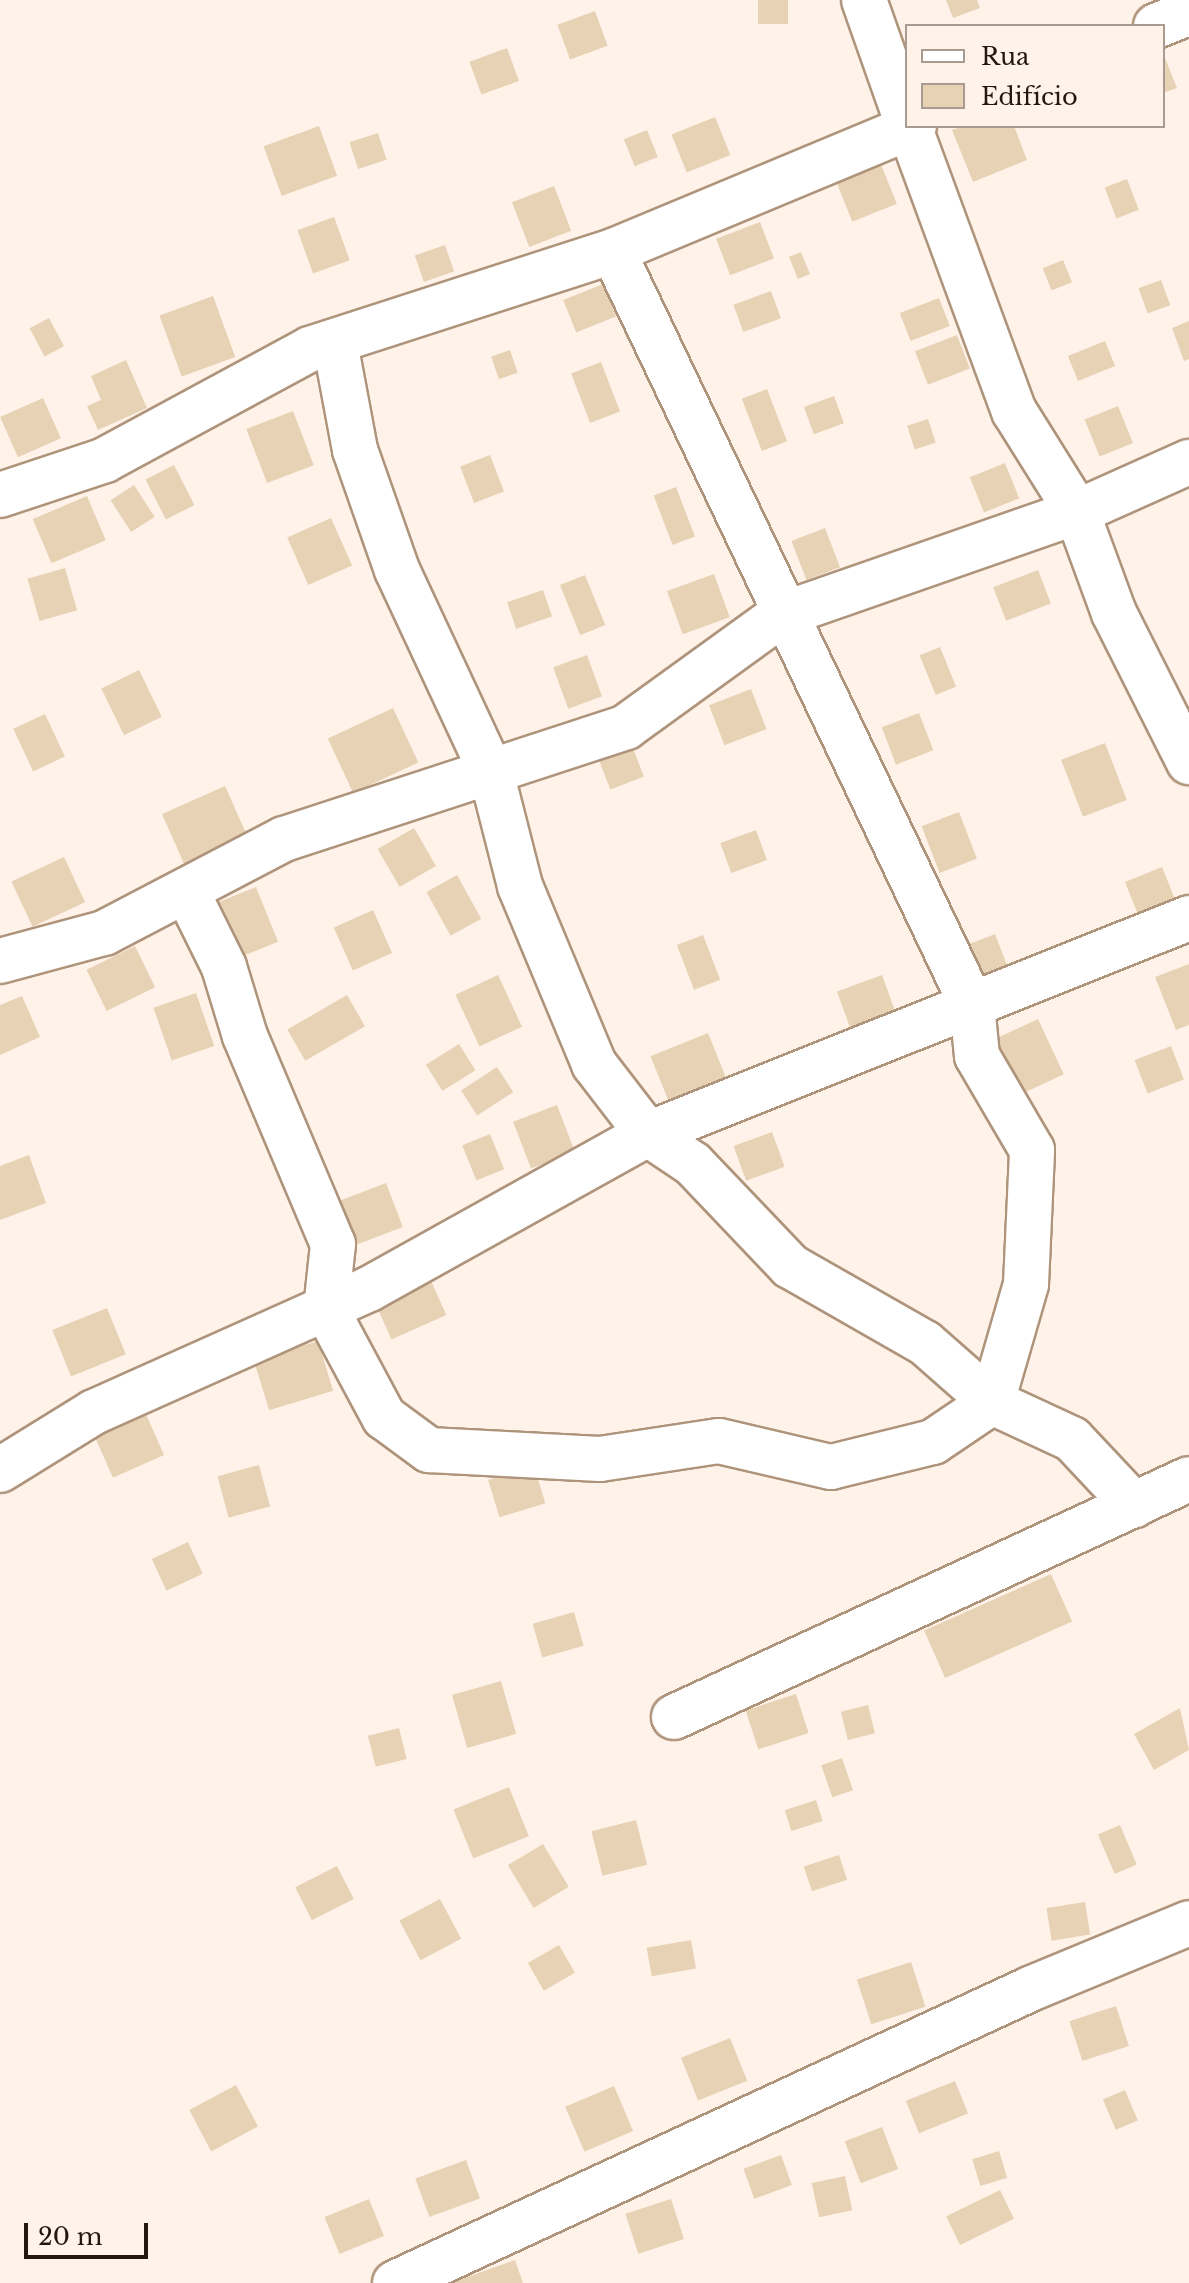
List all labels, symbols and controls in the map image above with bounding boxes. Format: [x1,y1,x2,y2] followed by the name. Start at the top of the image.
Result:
[905,24,1165,128] legend
[981,42,1029,71] text: Rua
[981,82,1078,111] text: Edifício
[28,2207,152,2257] scale bar
[38,2222,103,2251] text: 20 m

